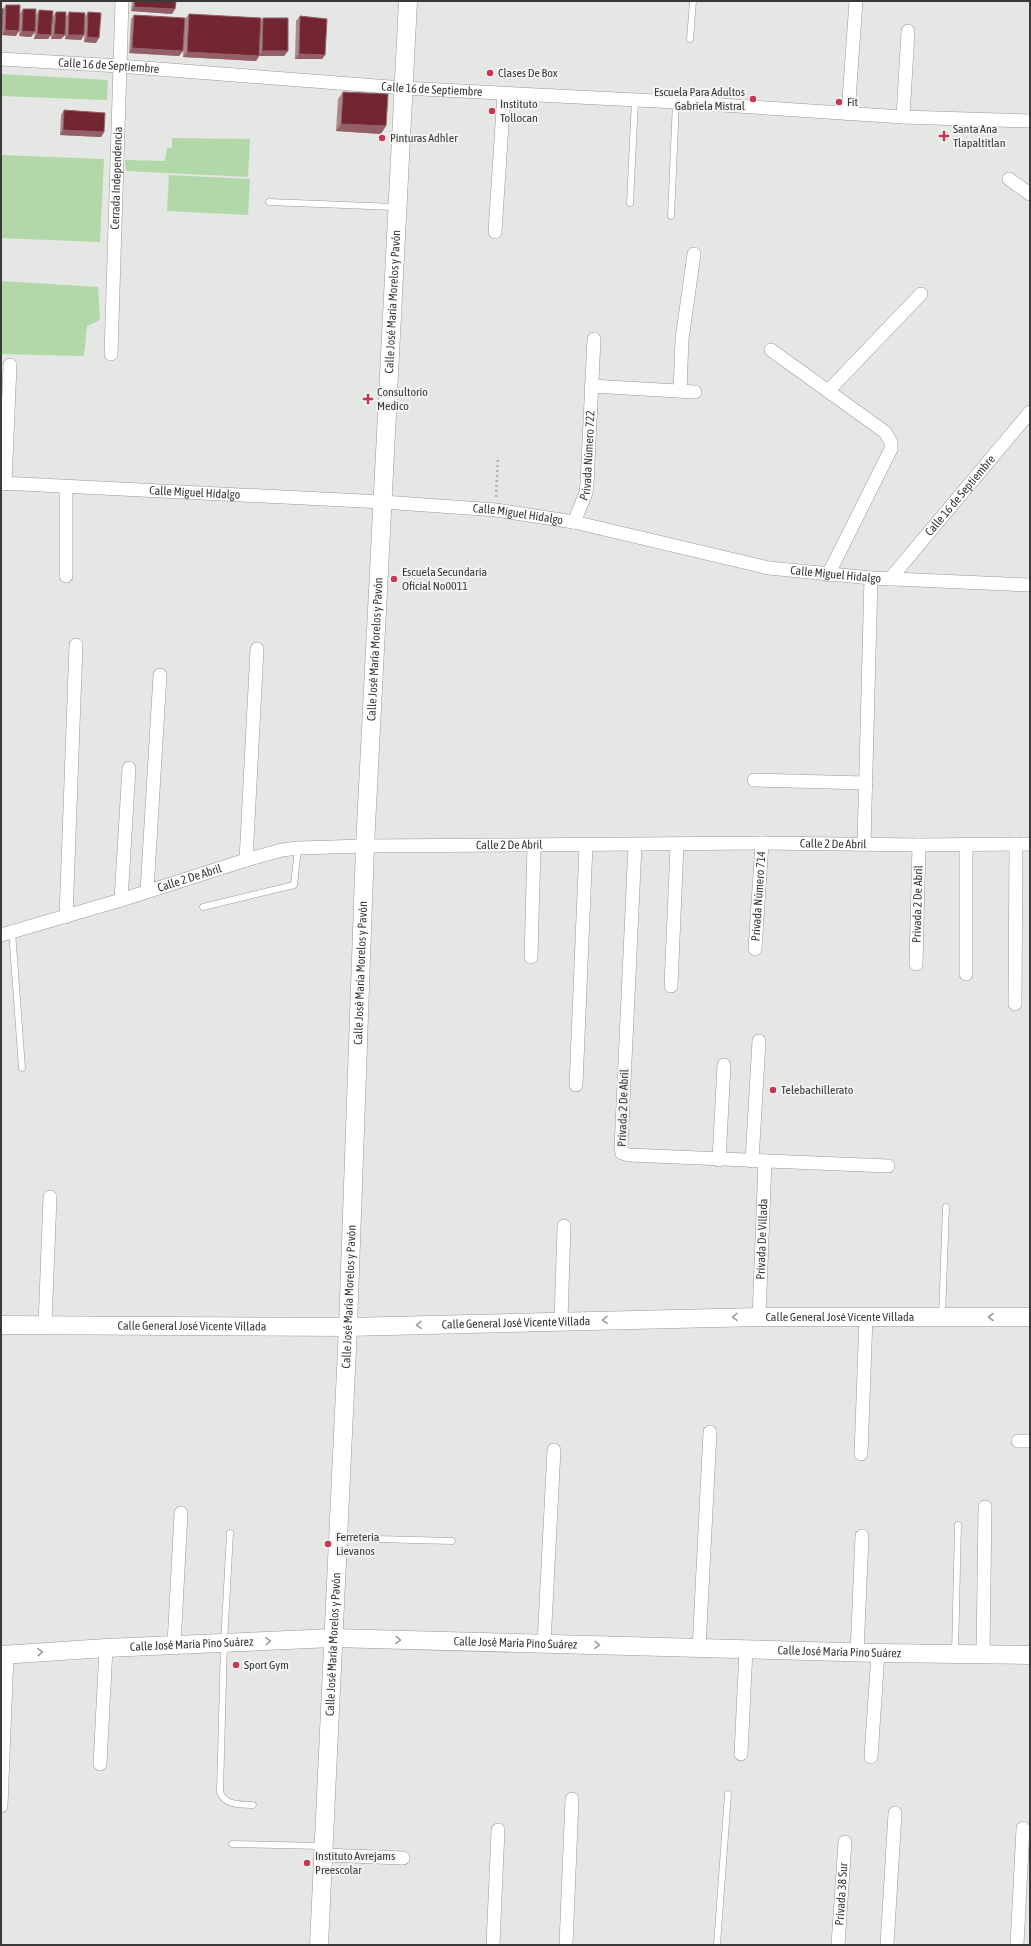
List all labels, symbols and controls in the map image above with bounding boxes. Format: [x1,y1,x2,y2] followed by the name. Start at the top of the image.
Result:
[58,55,160,76] street label: Calle 16 de Septiembre
[498,66,558,80] place label: Clases De Box
[485,68,495,78] marker: Clases De Box
[381,79,483,99] street label: Calle 16 de Septiembre
[654,85,746,113] place label: Escuela Para Adultos Gabriela Mistral
[748,94,758,104] marker: Escuela Para Adultos Gabriela Mistral
[847,95,859,109] place label: Fit
[500,97,538,125] place label: Instituto Tollocan
[834,97,844,107] marker: Fit
[487,106,497,116] marker: Instituto Tollocan
[953,122,1006,150] place label: Santa Ana Tlapaltitlan
[108,126,125,230] street label: Cerrada Independencia
[938,130,950,142] marker: Santa Ana Tlapaltitlan
[390,131,458,145] place label: Pinturas Adhler
[377,133,387,143] marker: Pinturas Adhler
[382,229,403,374] street label: Calle José María Morelos y Pavón
[377,385,428,413] place label: Consultorio Medico
[362,393,374,405] marker: Consultorio Medico
[577,410,598,503] street label: Privada Número 722
[922,452,998,539] street label: Calle 16 de Septiembre
[149,483,241,502] street label: Calle Miguel Hidalgo
[472,501,564,527] street label: Calle Miguel Hidalgo
[790,563,882,585] street label: Calle Miguel Hidalgo
[402,565,487,593] place label: Escuela Secundaria Oficial No0011
[389,574,399,584] marker: Escuela Secundaria Oficial No0011
[364,577,386,721] street label: Calle José María Morelos y Pavón
[800,836,867,851] street label: Calle 2 De Abril
[476,838,543,852] street label: Calle 2 De Abril
[749,850,768,942] street label: Privada Número 714
[156,861,224,895] street label: Calle 2 De Abril
[910,864,926,943] street label: Privada 2 De Abril
[351,901,370,1045] street label: Calle José María Morelos y Pavón
[615,1068,631,1147] street label: Privada 2 De Abril
[781,1083,854,1097] place label: Telebachillerato
[768,1085,778,1095] marker: Telebachillerato
[753,1198,771,1280] street label: Privada De Villada
[339,1225,359,1369] street label: Calle José María Morelos y Pavón
[765,1310,914,1324] street label: Calle General José Vicente Villada
[732,1313,738,1322] one-way arrow
[988,1313,994,1321] one-way arrow
[441,1314,591,1332] street label: Calle General José Vicente Villada
[602,1316,608,1324] one-way arrow
[118,1319,266,1334] street label: Calle General José Vicente Villada
[416,1321,422,1329] one-way arrow
[336,1530,379,1558] place label: Ferreteria Lievanos
[323,1539,333,1549] marker: Ferreteria Lievanos
[323,1572,343,1717] street label: Calle José María Morelos y Pavón
[130,1634,254,1654] street label: Calle José María Pino Suárez
[453,1634,578,1652] street label: Calle José María Pino Suárez
[395,1635,401,1644] one-way arrow
[265,1636,271,1645] one-way arrow
[594,1641,600,1650] one-way arrow
[777,1643,902,1660] street label: Calle José María Pino Suárez
[37,1648,43,1657] one-way arrow
[244,1658,289,1672] place label: Sport Gym
[231,1660,241,1670] marker: Sport Gym
[315,1849,395,1877] place label: Instituto Avrejams Preescolar
[302,1858,312,1868] marker: Instituto Avrejams Preescolar
[832,1862,851,1926] street label: Privada 38 Sur

